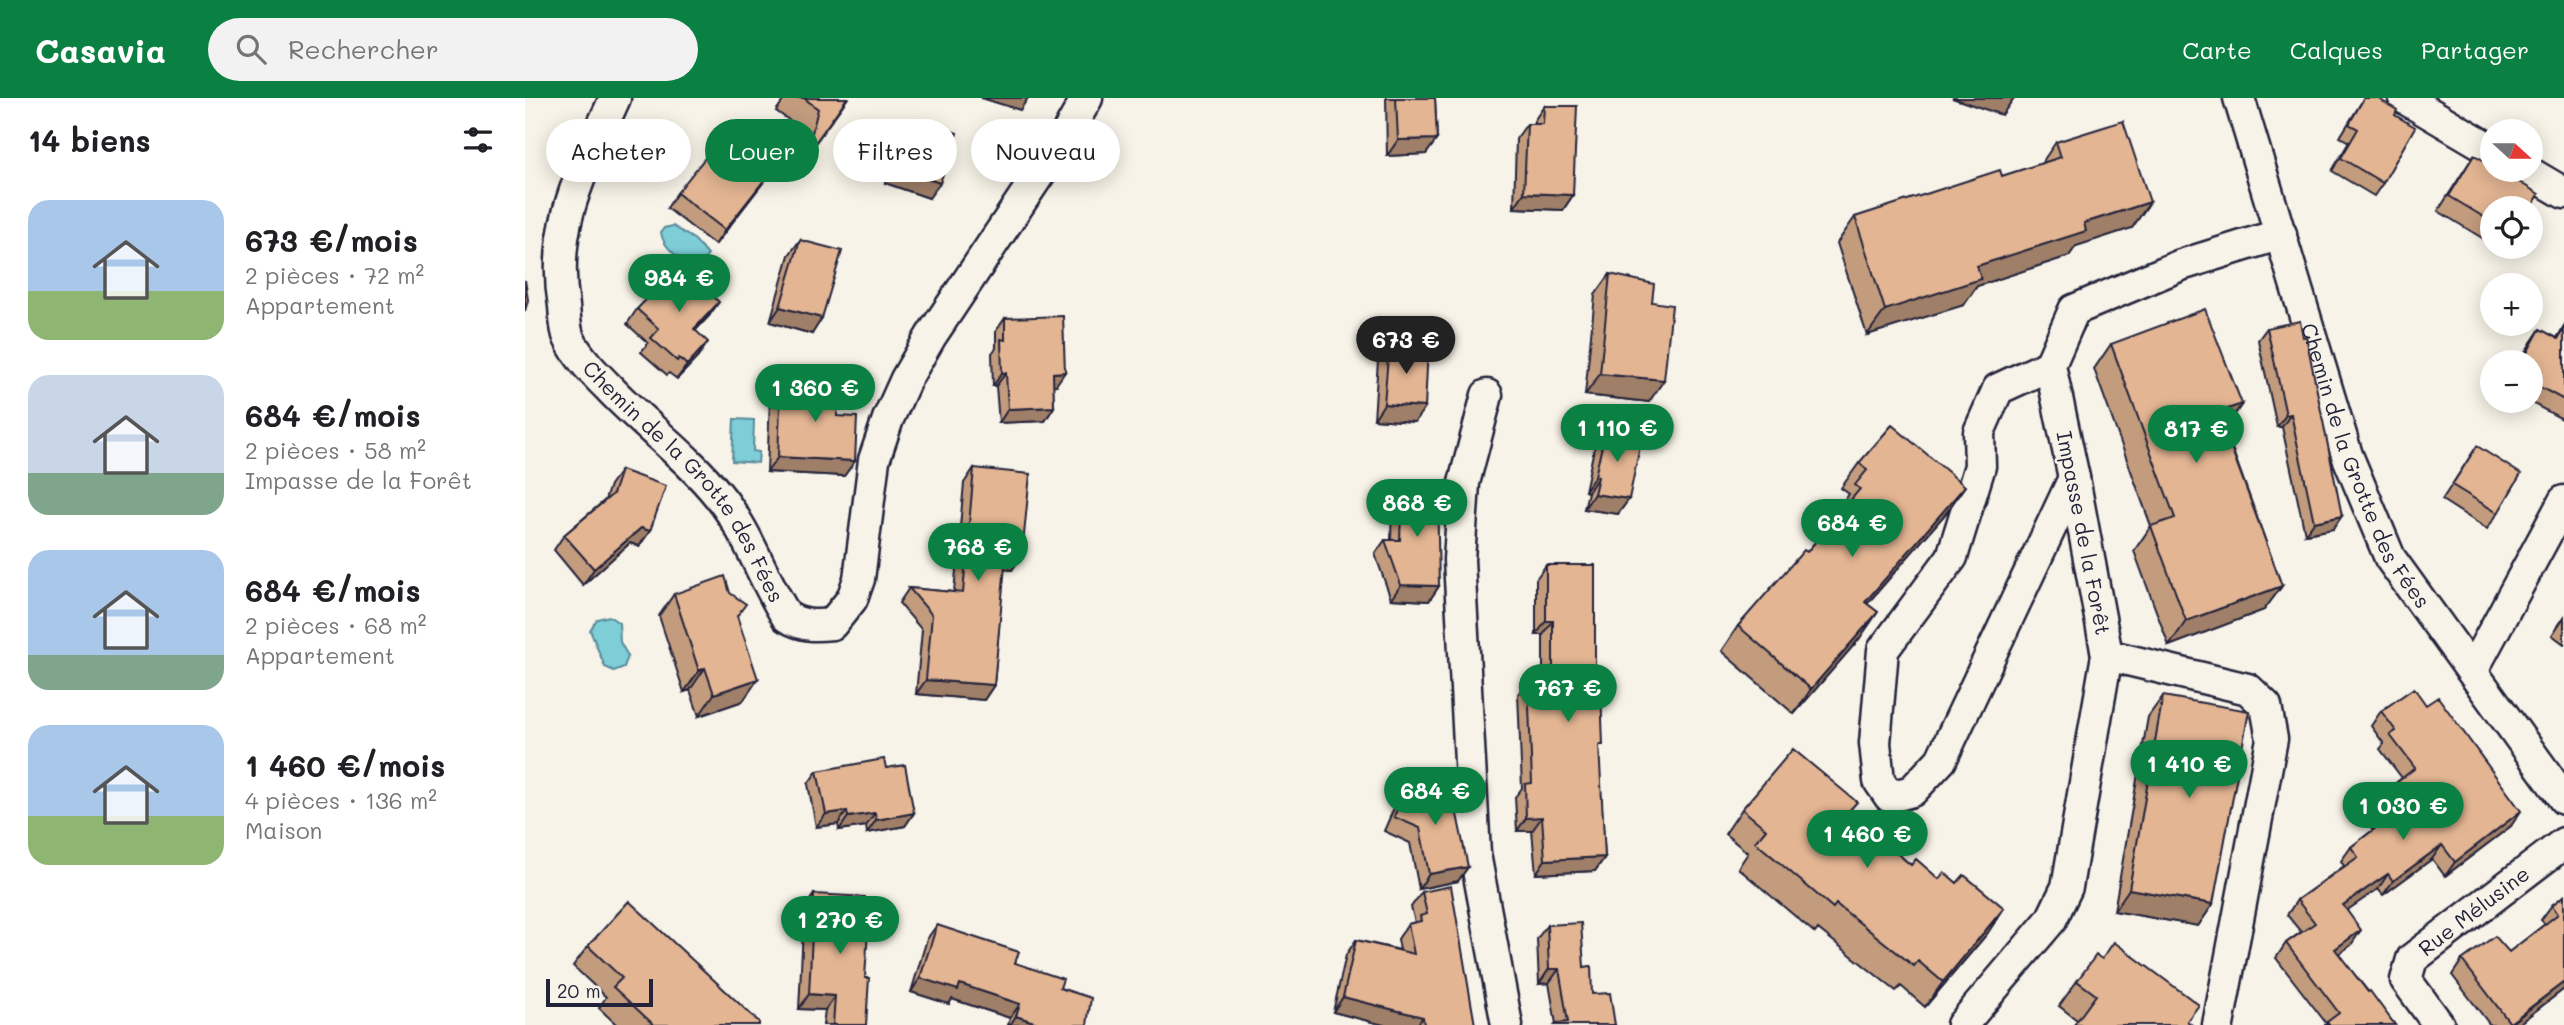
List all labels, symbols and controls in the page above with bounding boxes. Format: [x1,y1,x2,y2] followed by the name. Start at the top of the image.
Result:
[208,18,698,81] search box
[35,28,166,71] text: Casavia
[232,30,270,68] icon: search
[288,32,439,66] text: Rechercher
[2182,34,2252,65] text: Carte
[2290,34,2383,65] text: Calques
[2421,34,2529,65] text: Partager
[546,119,691,182] chip: Acheter
[705,119,819,182] chip: Louer
[833,119,957,182] chip: Filtres
[971,119,1120,182] chip: Nouveau
[2480,119,2543,182] north arrow
[2480,119,2543,413] map controls
[28,120,151,160] text: 14 biens
[459,121,497,159] icon: filters
[2480,196,2543,259] button: locate
[245,220,418,260] text: 673 €/mois
[84,228,168,312] icon: home
[630,254,728,314] pin: 984 €
[245,260,424,290] text: 2 pièces · 72 m²
[644,262,714,292] text: 984 €
[2480,273,2543,336] button: +
[245,290,395,320] text: Appartement
[1357,316,1455,376] pin: 673 €
[2296,320,2437,613] street label: Chemin de la Grotte des Fées
[1372,324,1440,354] text: 673 €
[2480,350,2543,413] button: −
[577,354,791,607] street label: Chemin de la Grotte des Fées
[750,364,880,424] pin: 1 360 €
[771,372,859,402] text: 1 360 €
[245,395,421,435] text: 684 €/mois
[84,403,168,487] icon: home
[1552,404,1682,464] pin: 1 110 €
[2147,406,2245,465] pin: 817 €
[1577,412,1657,442] text: 1 110 €
[2164,413,2228,443] text: 817 €
[2051,428,2117,637] street label: Impasse de la Forêt
[245,435,426,465] text: 2 pièces · 58 m²
[245,465,472,495] text: Impasse de la Forêt
[1368,480,1466,539] pin: 868 €
[1382,487,1452,517] text: 868 €
[1803,500,1901,559] pin: 684 €
[1817,507,1887,537] text: 684 €
[929,524,1027,583] pin: 768 €
[944,531,1012,561] text: 768 €
[245,570,421,610] text: 684 €/mois
[84,578,168,662] icon: home
[245,610,427,640] text: 2 pièces · 68 m²
[245,640,395,670] text: Appartement
[1519,664,1617,724] pin: 767 €
[1535,672,1601,702] text: 767 €
[2124,740,2254,800] pin: 1 410 €
[245,745,446,785] text: 1 460 €/mois
[2147,748,2231,778] text: 1 410 €
[84,753,168,837] icon: home
[1386,768,1484,827] pin: 684 €
[1400,775,1470,805] text: 684 €
[2338,782,2468,842] pin: 1 030 €
[245,785,437,815] text: 4 pièces · 136 m²
[2359,790,2447,820] text: 1 030 €
[1802,810,1932,870] pin: 1 460 €
[245,815,322,845] text: Maison
[1823,818,1911,848] text: 1 460 €
[2413,859,2534,961] street label: Rue Mélusine
[775,896,905,956] pin: 1 270 €
[797,904,883,934] text: 1 270 €
[546,976,653,1008] scale bar
[557,978,601,1003] text: 20 m

